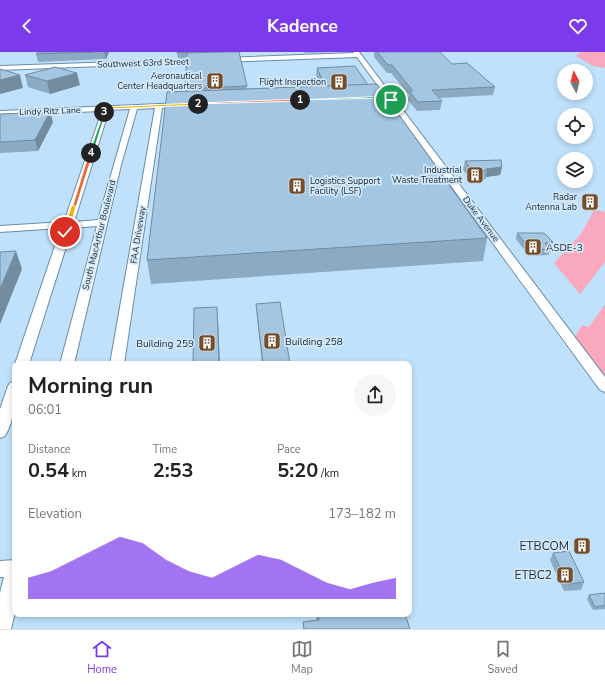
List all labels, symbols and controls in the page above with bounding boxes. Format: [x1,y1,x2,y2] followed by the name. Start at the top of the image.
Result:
[267,14,338,38] text: Kadence
[16,15,38,37] icon: back
[567,15,589,37] icon: heart
[97,55,190,71] street label: Southwest 63rd Street
[557,64,593,100] north arrow
[557,64,593,188] map controls
[117,70,202,92] place label: Aeronautical Center Headquarters
[205,71,225,91] building icon: Aeronautical Center Headquarters
[329,72,349,92] building icon: Flight Inspection
[259,76,326,88] place label: Flight Inspection
[374,83,408,117] pin
[380,89,402,111] icon: arrive
[290,90,310,110] pin: 1
[297,92,303,107] text: 1
[188,94,208,114] pin: 2
[195,96,201,111] text: 2
[94,102,114,122] pin: 3
[19,104,81,118] street label: Lindy Ritz Lane
[101,104,107,119] text: 3
[557,108,593,144] button: locate
[81,143,101,163] pin: 4
[88,145,94,160] text: 4
[557,152,593,188] button: layers
[392,164,463,186] place label: Industrial Waste Treatment
[465,165,485,185] building icon: Industrial Waste Treatment
[310,175,381,197] place label: Logistics Support Facility (LSF)
[287,176,307,196] building icon: Logistics Support Facility (LSF)
[80,179,118,291] street label: South MacArthur Boulevard
[525,191,578,213] place label: Radar Antenna Lab
[580,192,600,212] building icon: Radar Antenna Lab
[460,194,502,244] street label: Duke Avenue
[128,205,149,265] street label: FAA Driveway
[48,215,82,249] pin
[54,221,76,243] icon: check
[523,237,543,257] building icon: ASDE-3
[546,241,583,255] place label: ASDE-3
[262,331,282,351] building icon: Building 258
[197,333,217,353] building icon: Building 259
[285,335,343,349] place label: Building 258
[136,337,194,351] place label: Building 259
[28,371,153,401] text: Morning run
[354,374,396,416] button: share
[28,401,62,419] text: 06:01
[28,442,71,457] text: Distance
[153,442,177,457] text: Time
[277,442,301,457] text: Pace
[28,457,69,484] text: 0.54
[153,457,194,484] text: 2:53
[277,457,318,484] text: 5:20
[69,466,87,481] text: km
[318,466,339,481] text: /km
[28,505,82,523] text: Elevation
[328,505,396,523] text: 173–182 m
[572,536,592,556] building icon: ETBCOM
[520,538,569,554] place label: ETBCOM
[555,565,575,585] building icon: ETBC2
[515,567,552,583] place label: ETBC2
[87,638,117,677] tab: Home
[291,638,313,677] tab: Map
[487,638,518,677] tab: Saved

